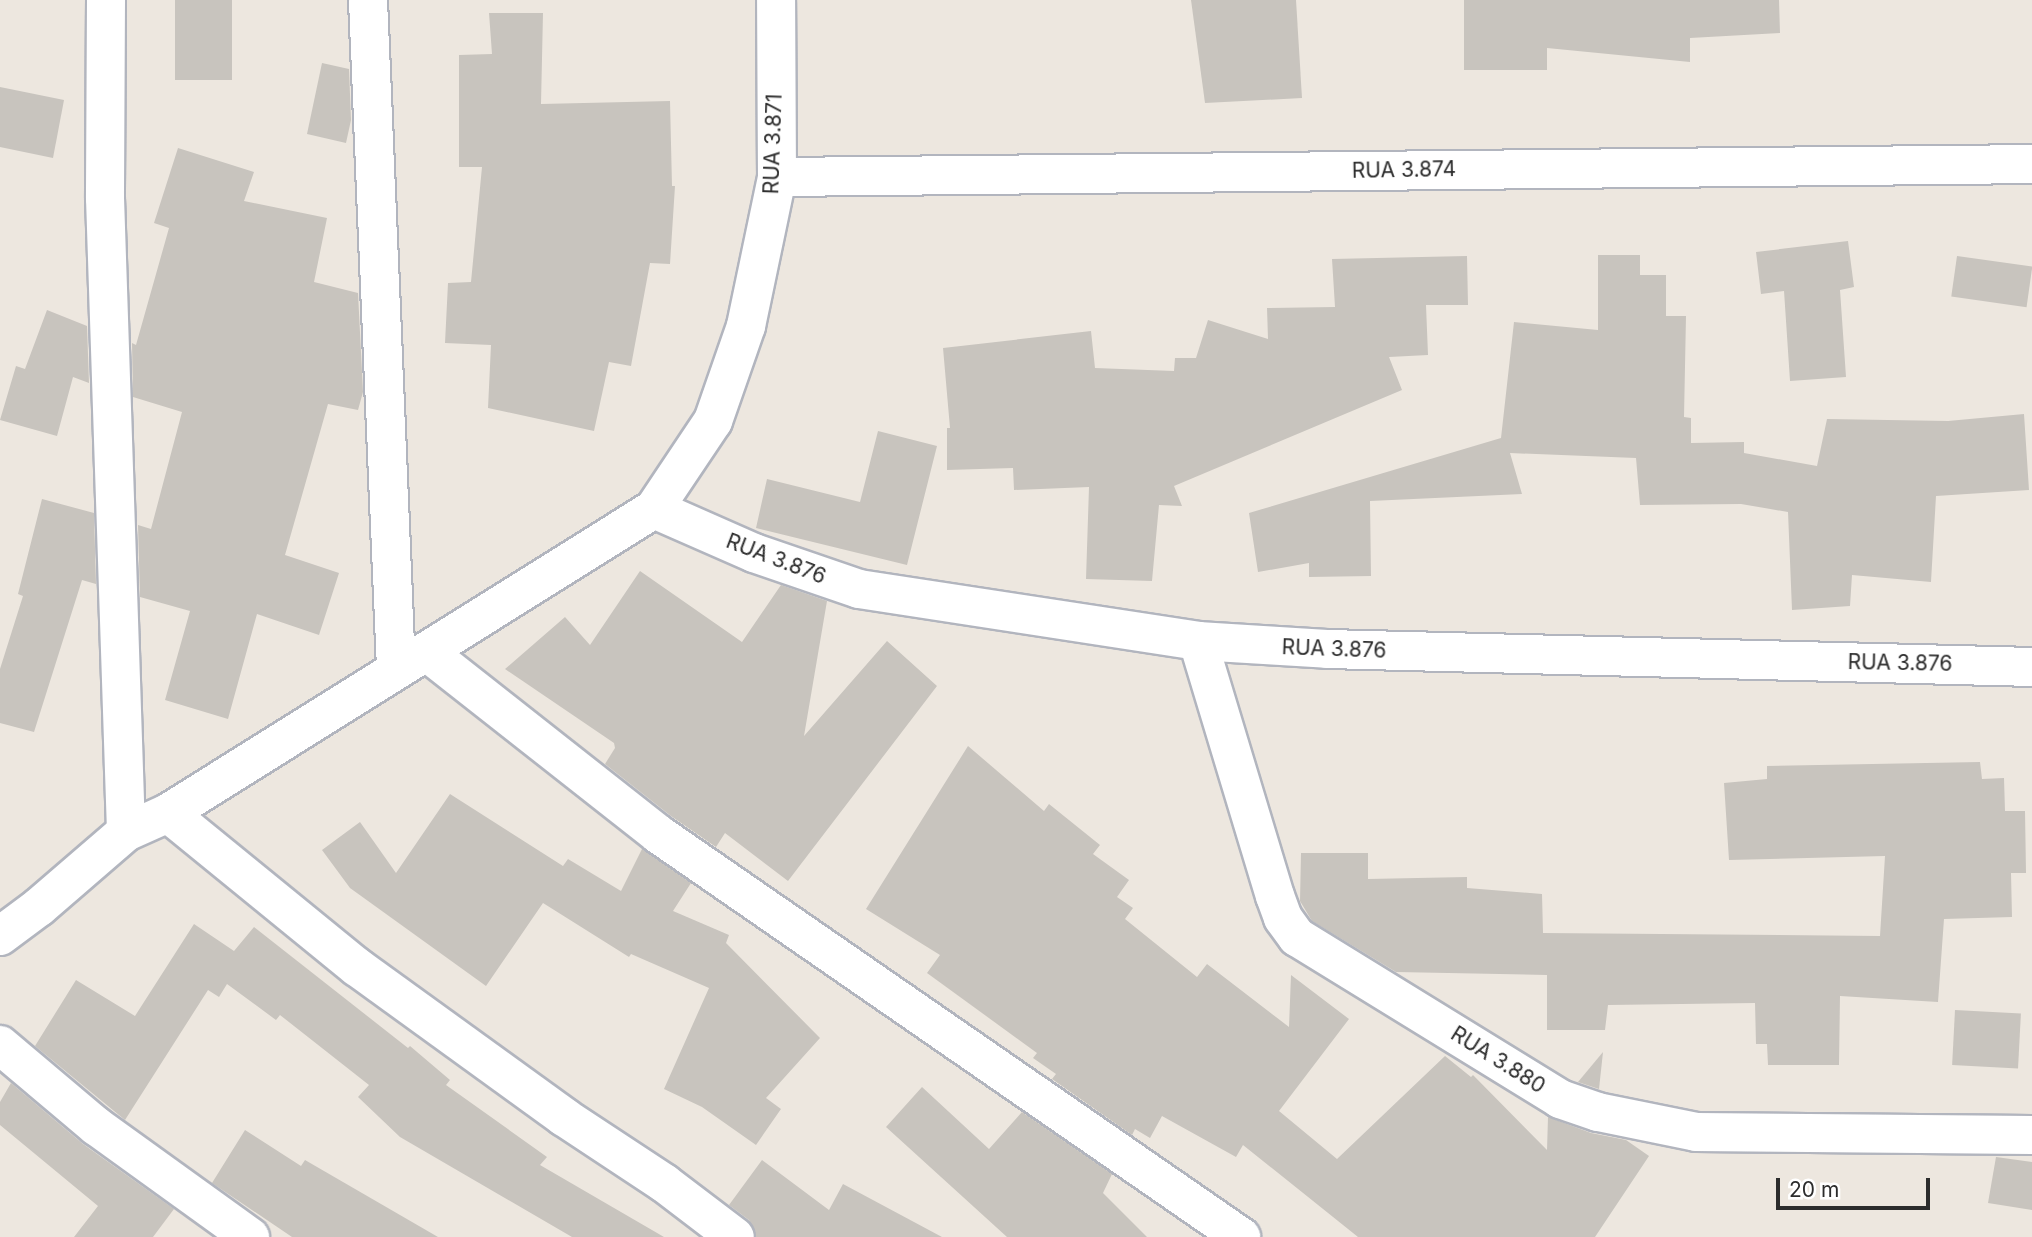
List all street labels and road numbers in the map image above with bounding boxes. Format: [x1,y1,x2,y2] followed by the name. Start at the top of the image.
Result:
[759,93,787,195] street label: RUA 3.871
[1352,156,1456,184] street label: RUA 3.874
[723,528,829,590] street label: RUA 3.876
[1281,635,1387,663] street label: RUA 3.876
[1847,649,1953,677] street label: RUA 3.876
[1446,1021,1550,1099] street label: RUA 3.880

